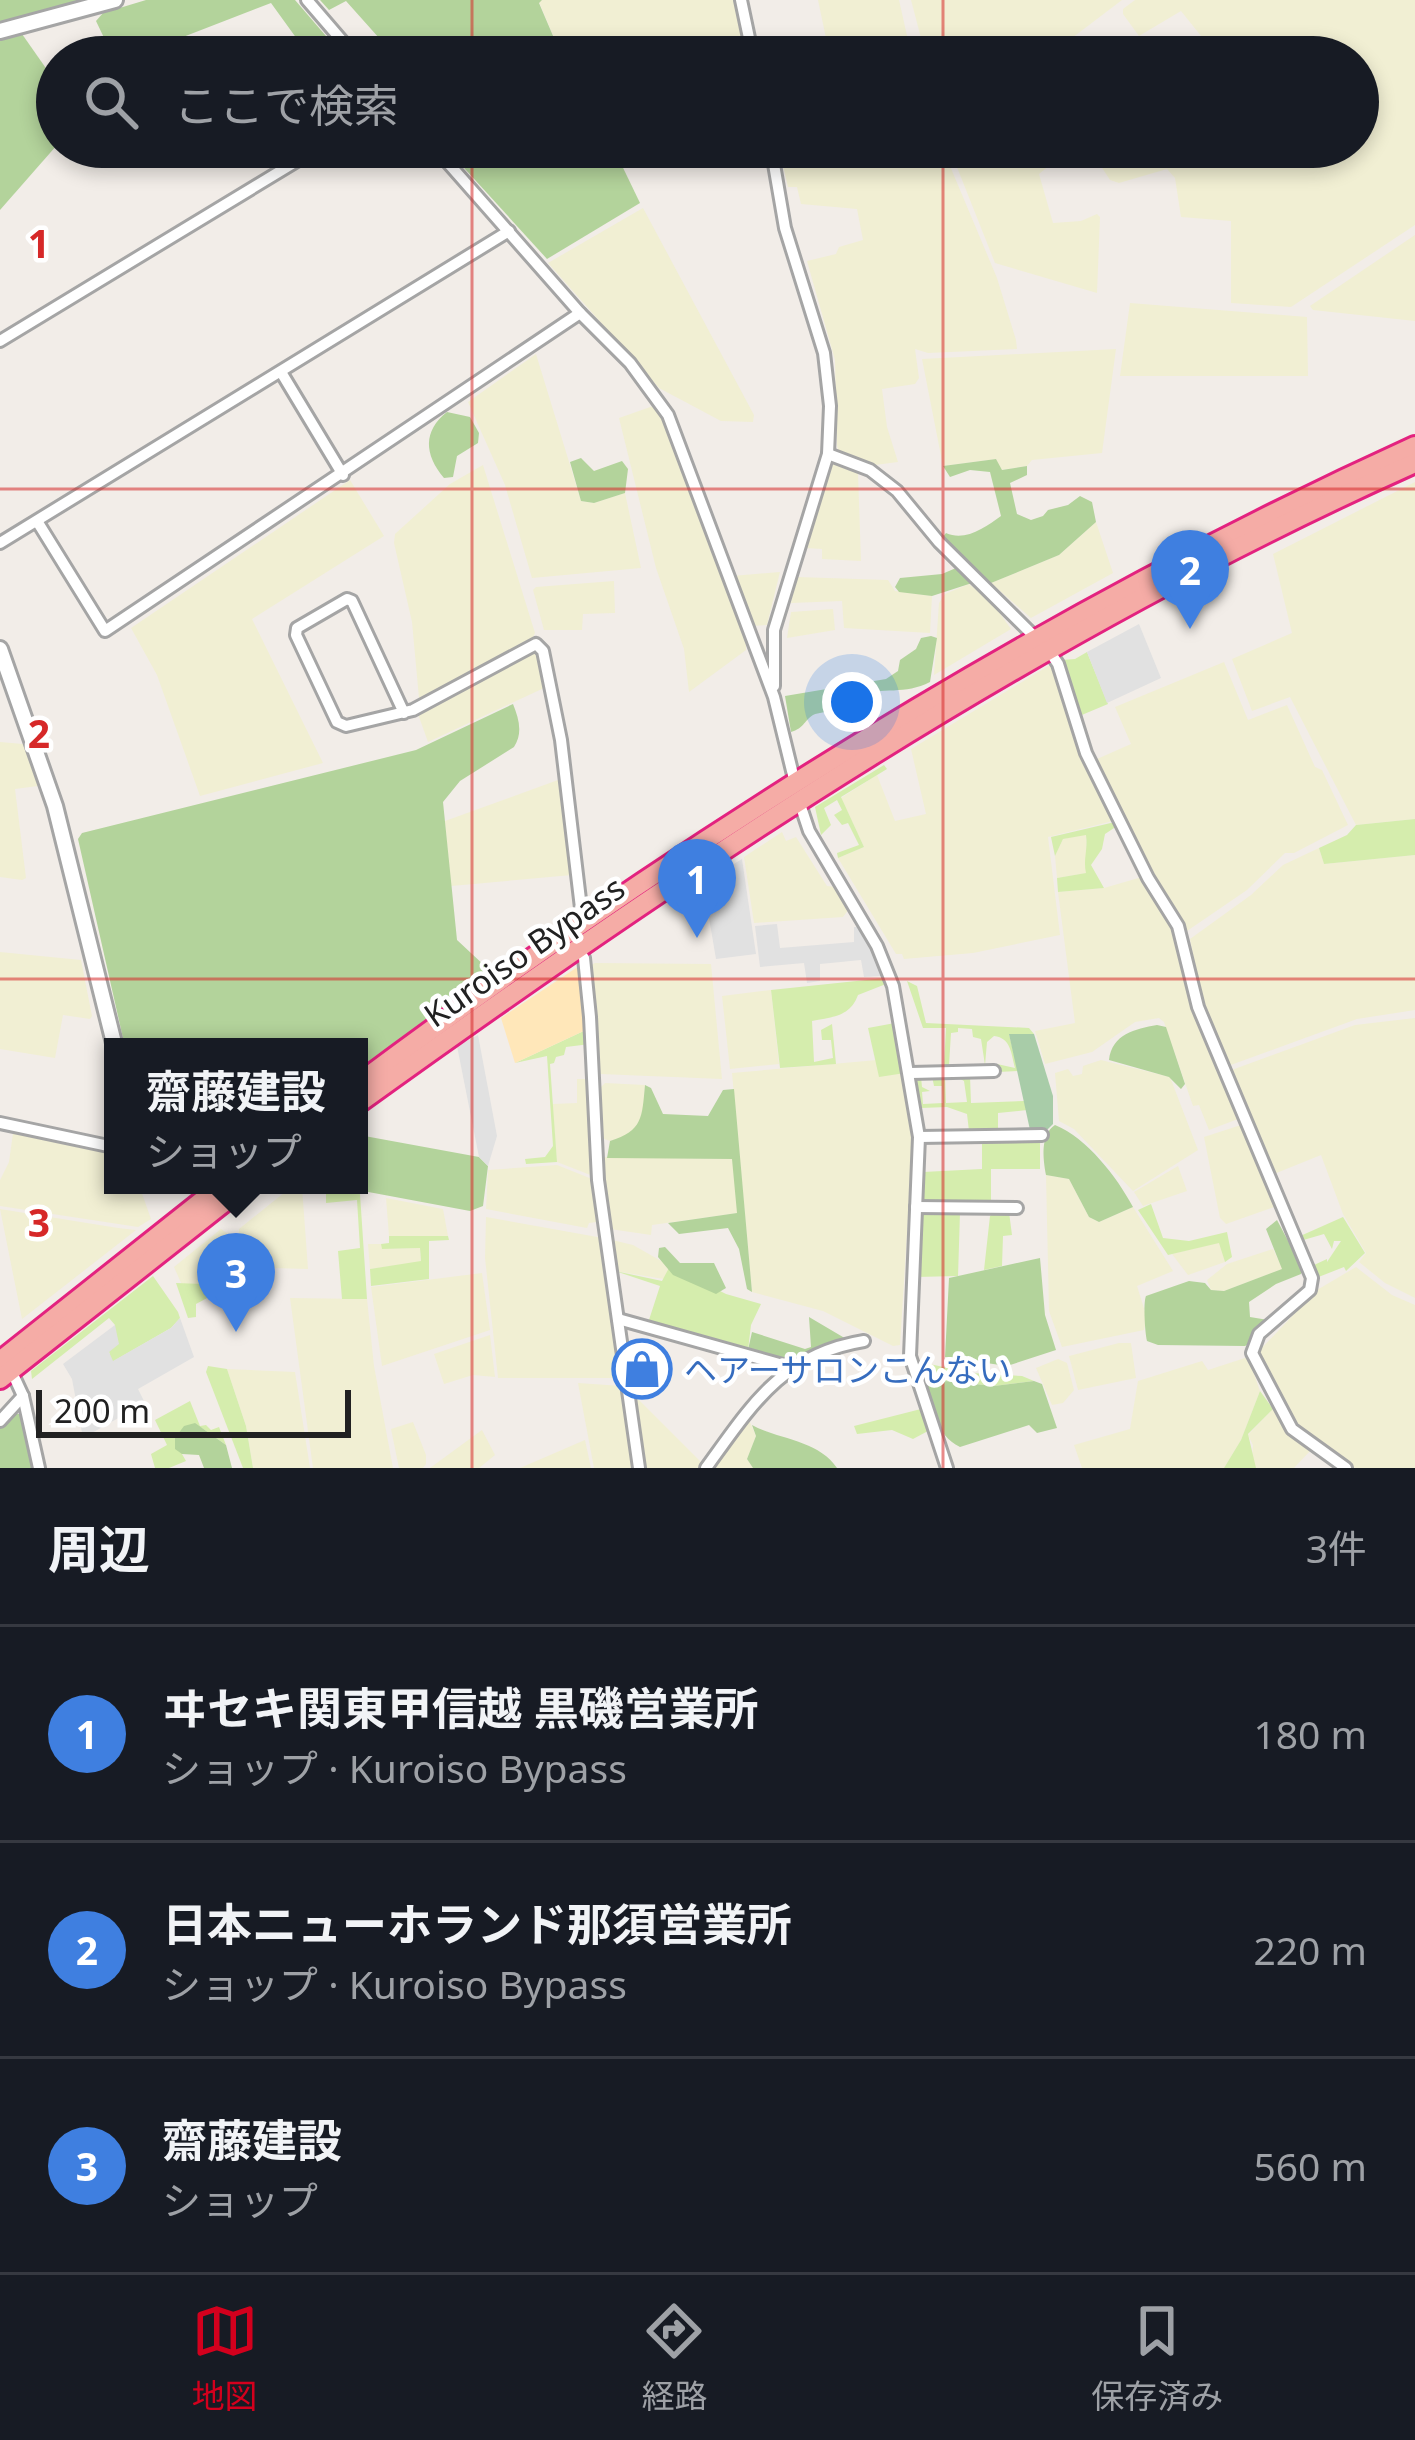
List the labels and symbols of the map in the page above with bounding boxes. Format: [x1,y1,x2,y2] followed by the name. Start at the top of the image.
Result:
[28,216,50,269] text: 1
[1151,530,1229,629] pin: 2
[822,672,882,732] your location
[28,706,50,759] text: 2
[658,839,736,938] pin: 1
[415,865,633,1037] street label: Kuroiso Bypass
[28,1195,50,1248] text: 3
[197,1233,275,1332] pin: 3
[611,1338,673,1400] shop icon: ヘアーサロンこんない
[684,1347,1011,1392] place label: ヘアーサロンこんない
[36,1384,351,1437] scale bar

